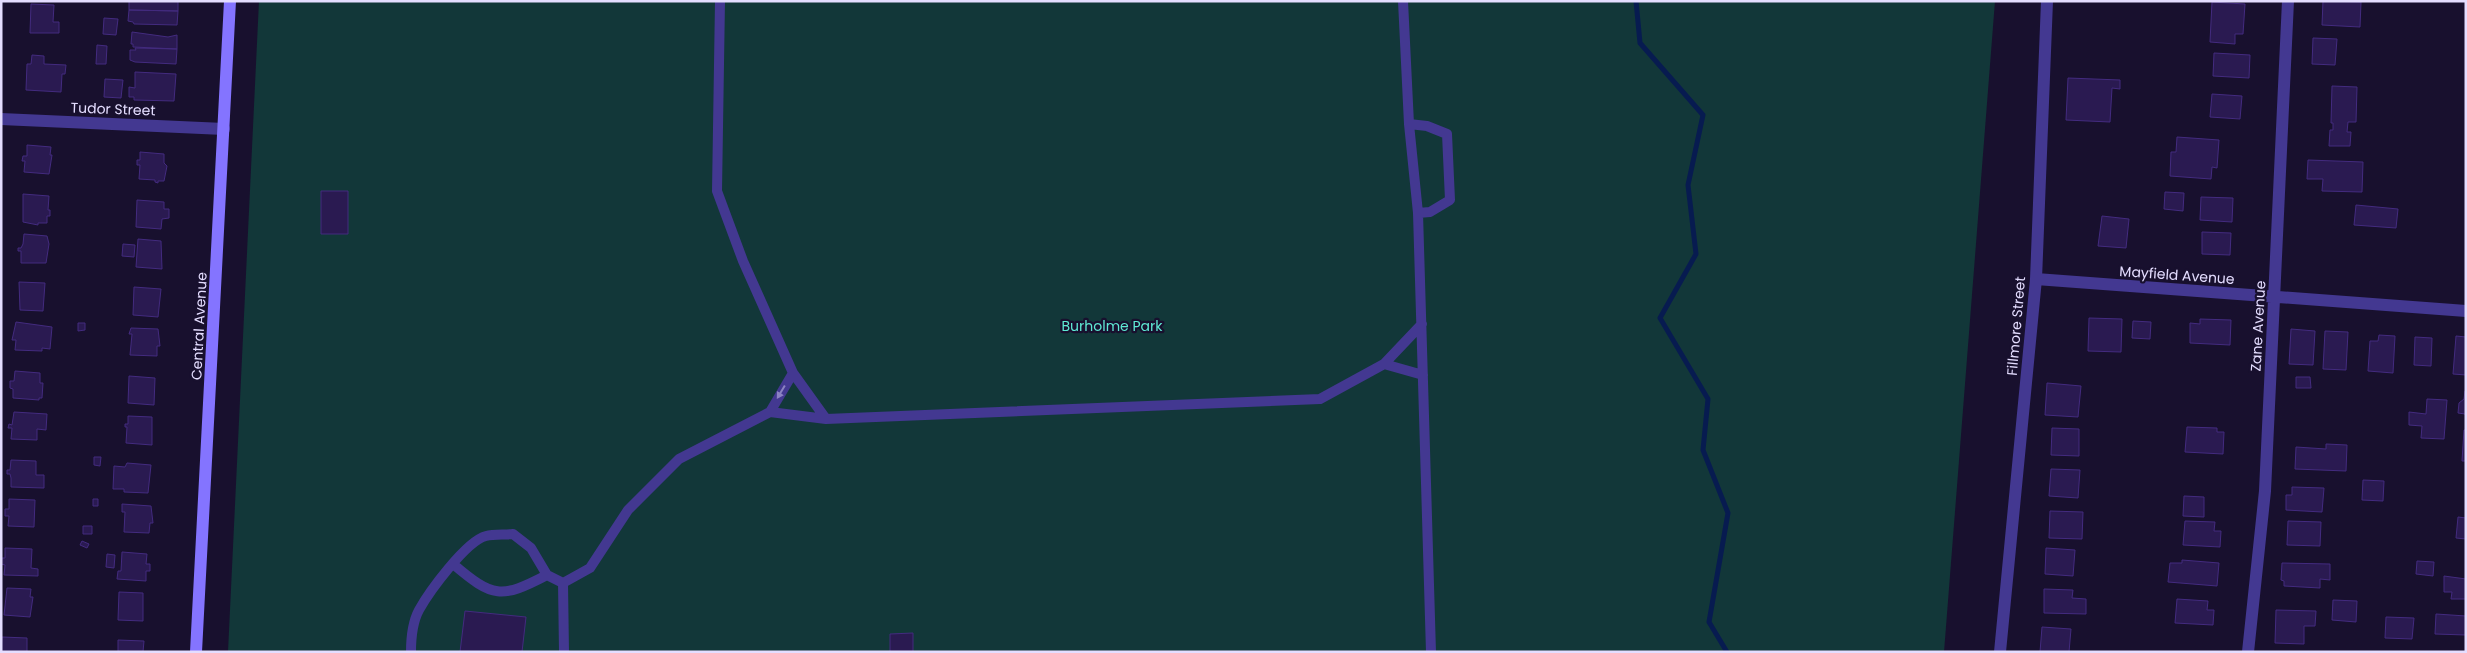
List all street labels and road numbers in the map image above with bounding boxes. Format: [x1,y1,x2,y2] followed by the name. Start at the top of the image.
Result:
[70,98,156,120] street label: Tudor Street
[2119,261,2236,289] street label: Mayfield Avenue
[186,271,212,380] street label: Central Avenue
[2002,276,2030,376] street label: Fillmore Street
[2246,280,2270,372] street label: Zane Avenue

